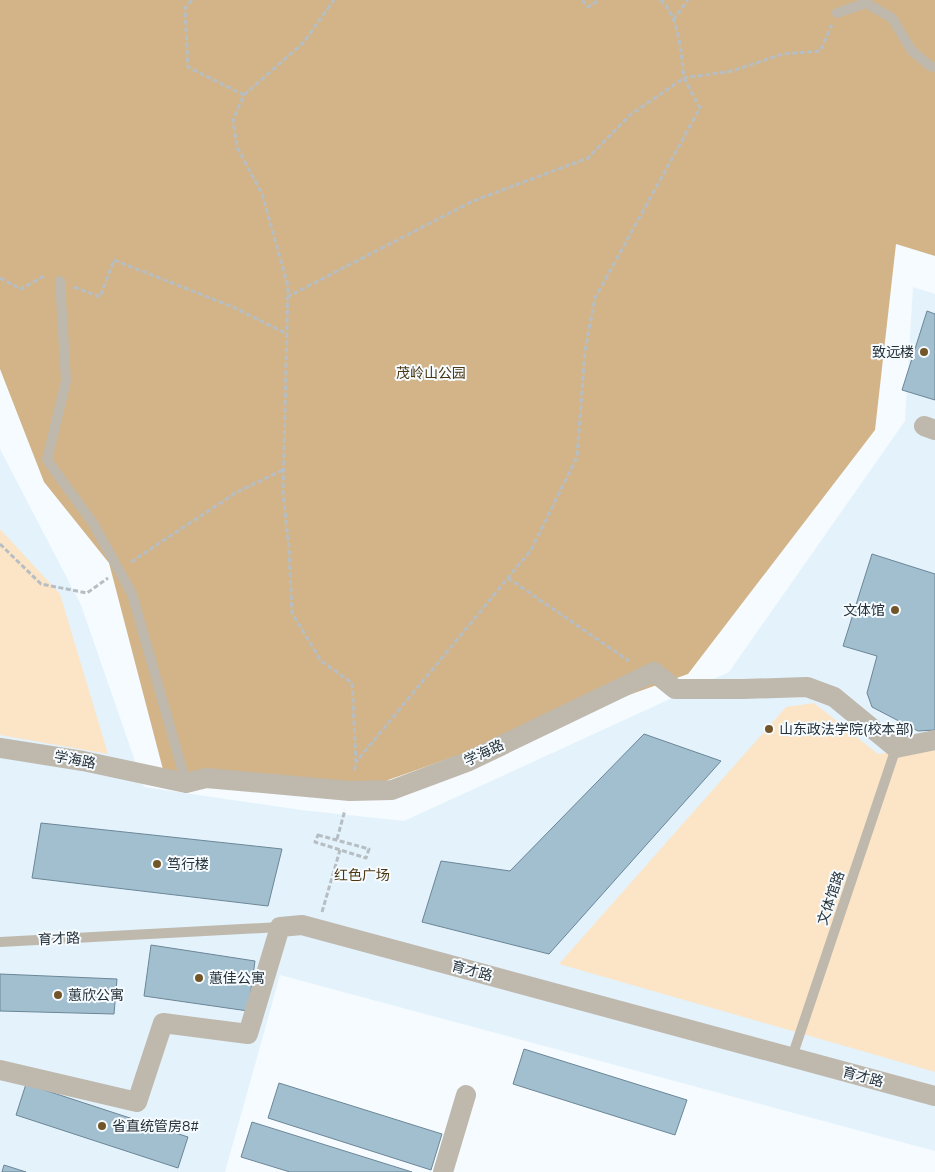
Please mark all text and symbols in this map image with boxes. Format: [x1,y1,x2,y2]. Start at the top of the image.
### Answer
place label: 致远楼 [872,343,914,362]
marker: 致远楼 [918,346,930,358]
park label: 茂岭山公园 [396,364,466,383]
place label: 文体馆 [843,601,885,620]
marker: 文体馆 [889,604,901,616]
place label: 山东政法学院(校本部) [779,720,914,739]
marker: 山东政法学院(校本部) [763,723,775,735]
street label: 学海路 [461,736,507,770]
street label: 学海路 [53,747,97,773]
place label: 笃行楼 [167,855,209,874]
marker: 笃行楼 [151,858,163,870]
park label: 红色广场 [334,866,390,885]
street label: 文体馆路 [813,868,849,928]
street label: 育才路 [38,928,80,950]
street label: 育才路 [449,956,495,986]
place label: 蕙佳公寓 [209,969,265,988]
marker: 蕙佳公寓 [193,972,205,984]
place label: 蕙欣公寓 [68,986,124,1005]
marker: 蕙欣公寓 [52,989,64,1001]
street label: 育才路 [840,1062,886,1092]
place label: 省直统管房8# [112,1117,199,1136]
marker: 省直统管房8# [96,1120,108,1132]

